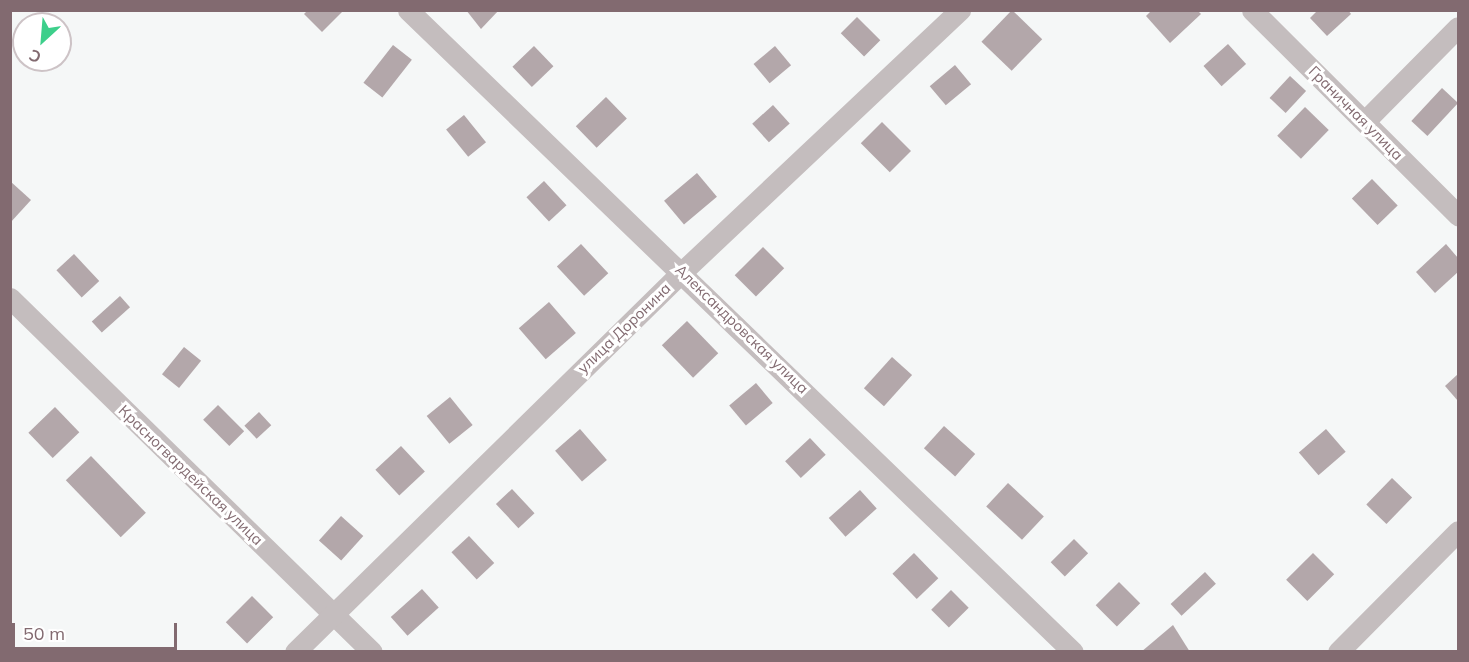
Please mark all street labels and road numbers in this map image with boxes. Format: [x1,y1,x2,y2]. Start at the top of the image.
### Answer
street label: Граничная улица [1305,62,1407,164]
street label: Александровская улица [672,261,812,397]
street label: улица Доронина [574,279,674,377]
street label: Красногвардейская улица [115,401,267,549]

